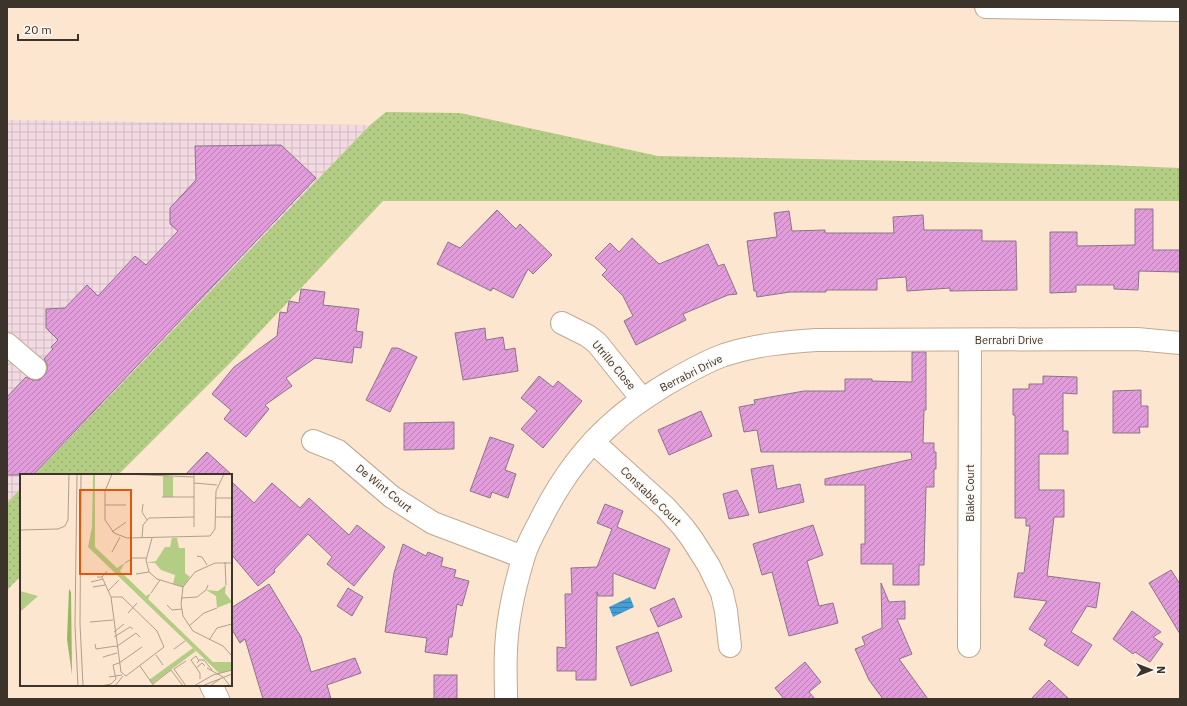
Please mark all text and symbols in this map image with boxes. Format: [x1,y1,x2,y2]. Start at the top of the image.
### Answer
scale bar [18,16,78,42]
text: 20 m [24,22,52,37]
street label: Berrabri Drive [975,333,1043,347]
street label: Utrillo Close [589,337,639,393]
street label: Berrabri Drive [657,351,725,395]
street label: De Wint Court [353,461,415,515]
street label: Constable Court [618,463,685,529]
street label: Blake Court [963,464,977,522]
inset map [20,474,232,686]
north arrow [1131,650,1171,690]
text: N [1154,666,1168,674]

